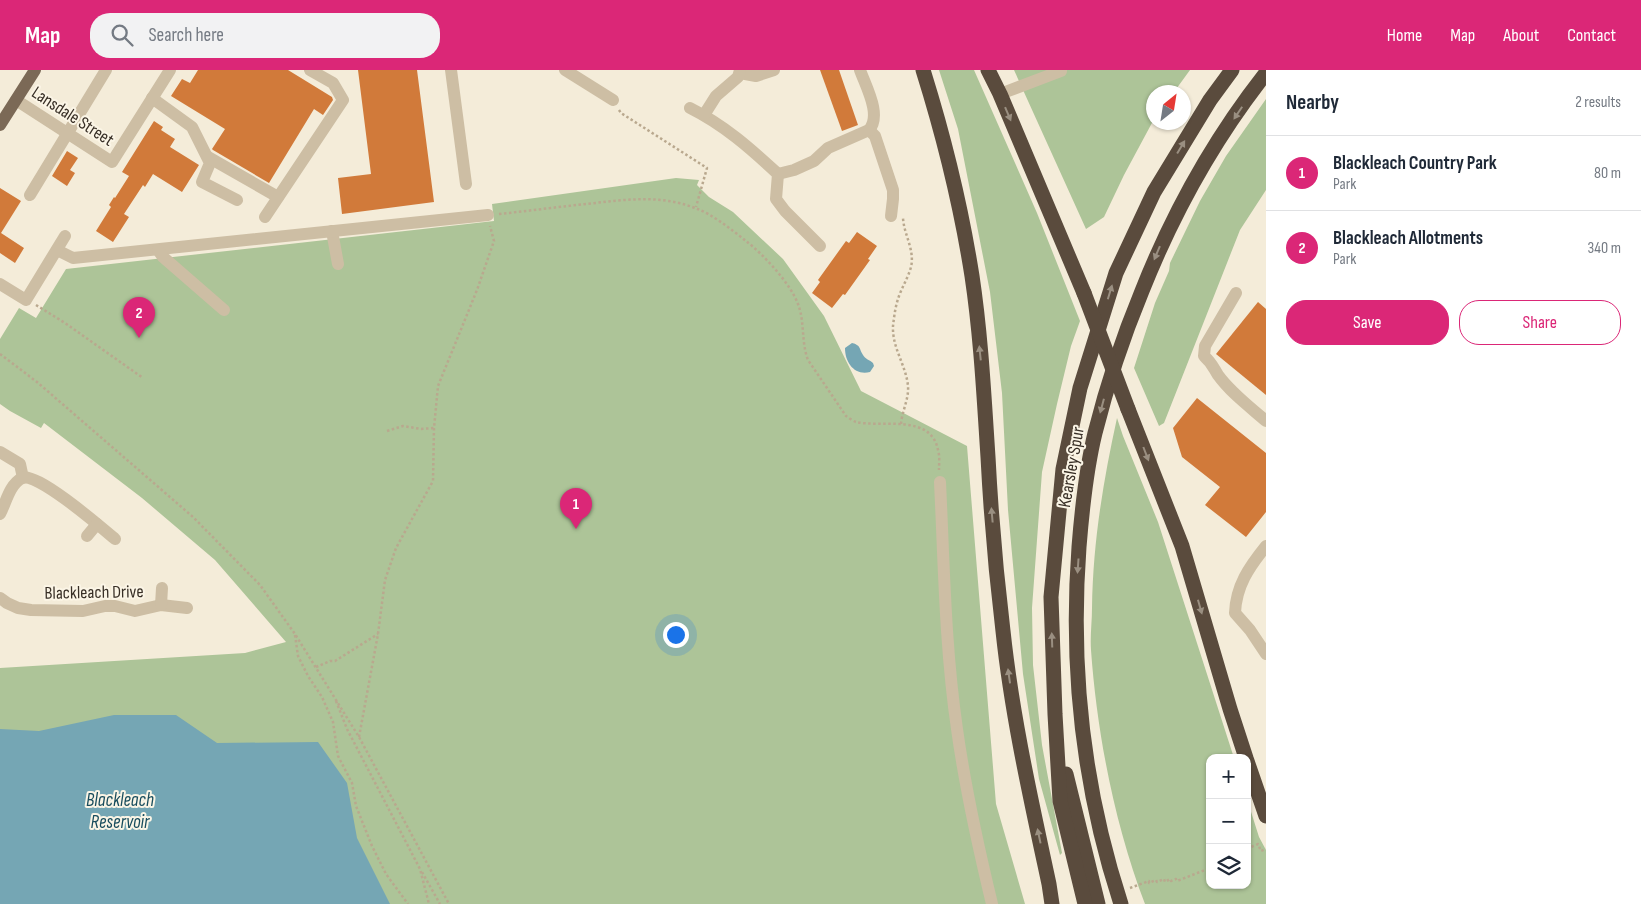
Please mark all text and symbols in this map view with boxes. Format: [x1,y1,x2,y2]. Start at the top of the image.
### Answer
search box [90,13,440,58]
text: Map [25,21,60,50]
icon: search [108,21,136,49]
text: Search here [148,24,224,47]
text: Home [1387,25,1422,46]
text: Map [1450,25,1475,46]
text: About [1503,25,1539,46]
text: Contact [1567,25,1616,46]
street label: Lansdale Street [28,82,118,151]
north arrow [1146,85,1191,130]
text: Nearby [1286,90,1339,115]
text: 2 results [1575,93,1621,112]
one-way arrow [1233,106,1243,119]
one-way arrow [1005,107,1013,121]
one-way arrow [1177,140,1186,153]
text: Blackleach Country Park [1333,152,1497,175]
text: 1 [1299,164,1305,183]
text: 80 m [1594,164,1621,183]
text: Park [1333,175,1356,194]
text: Blackleach Allotments [1333,227,1483,250]
text: 2 [1298,239,1306,258]
text: 340 m [1588,239,1621,258]
one-way arrow [1152,246,1160,260]
text: Park [1333,250,1356,269]
one-way arrow [1106,284,1114,299]
pin: 2 [123,297,155,338]
button: Save [1286,300,1449,345]
button: Share [1459,300,1621,345]
one-way arrow [976,344,984,360]
one-way arrow [1098,399,1106,414]
street label: Kearsley Spur [1054,425,1089,509]
one-way arrow [1142,447,1150,462]
pin: 1 [560,488,592,529]
one-way arrow [988,506,996,522]
one-way arrow [1073,559,1081,575]
street label: Blackleach Drive [44,581,144,604]
one-way arrow [1196,600,1204,615]
your location [663,622,689,648]
one-way arrow [1048,632,1056,648]
one-way arrow [1005,668,1013,684]
map controls [1206,754,1251,889]
button: + [1206,754,1251,799]
water label: Blackleach Reservoir [86,789,154,834]
button: − [1206,799,1251,844]
one-way arrow [1035,828,1043,843]
button: layers [1206,844,1251,889]

